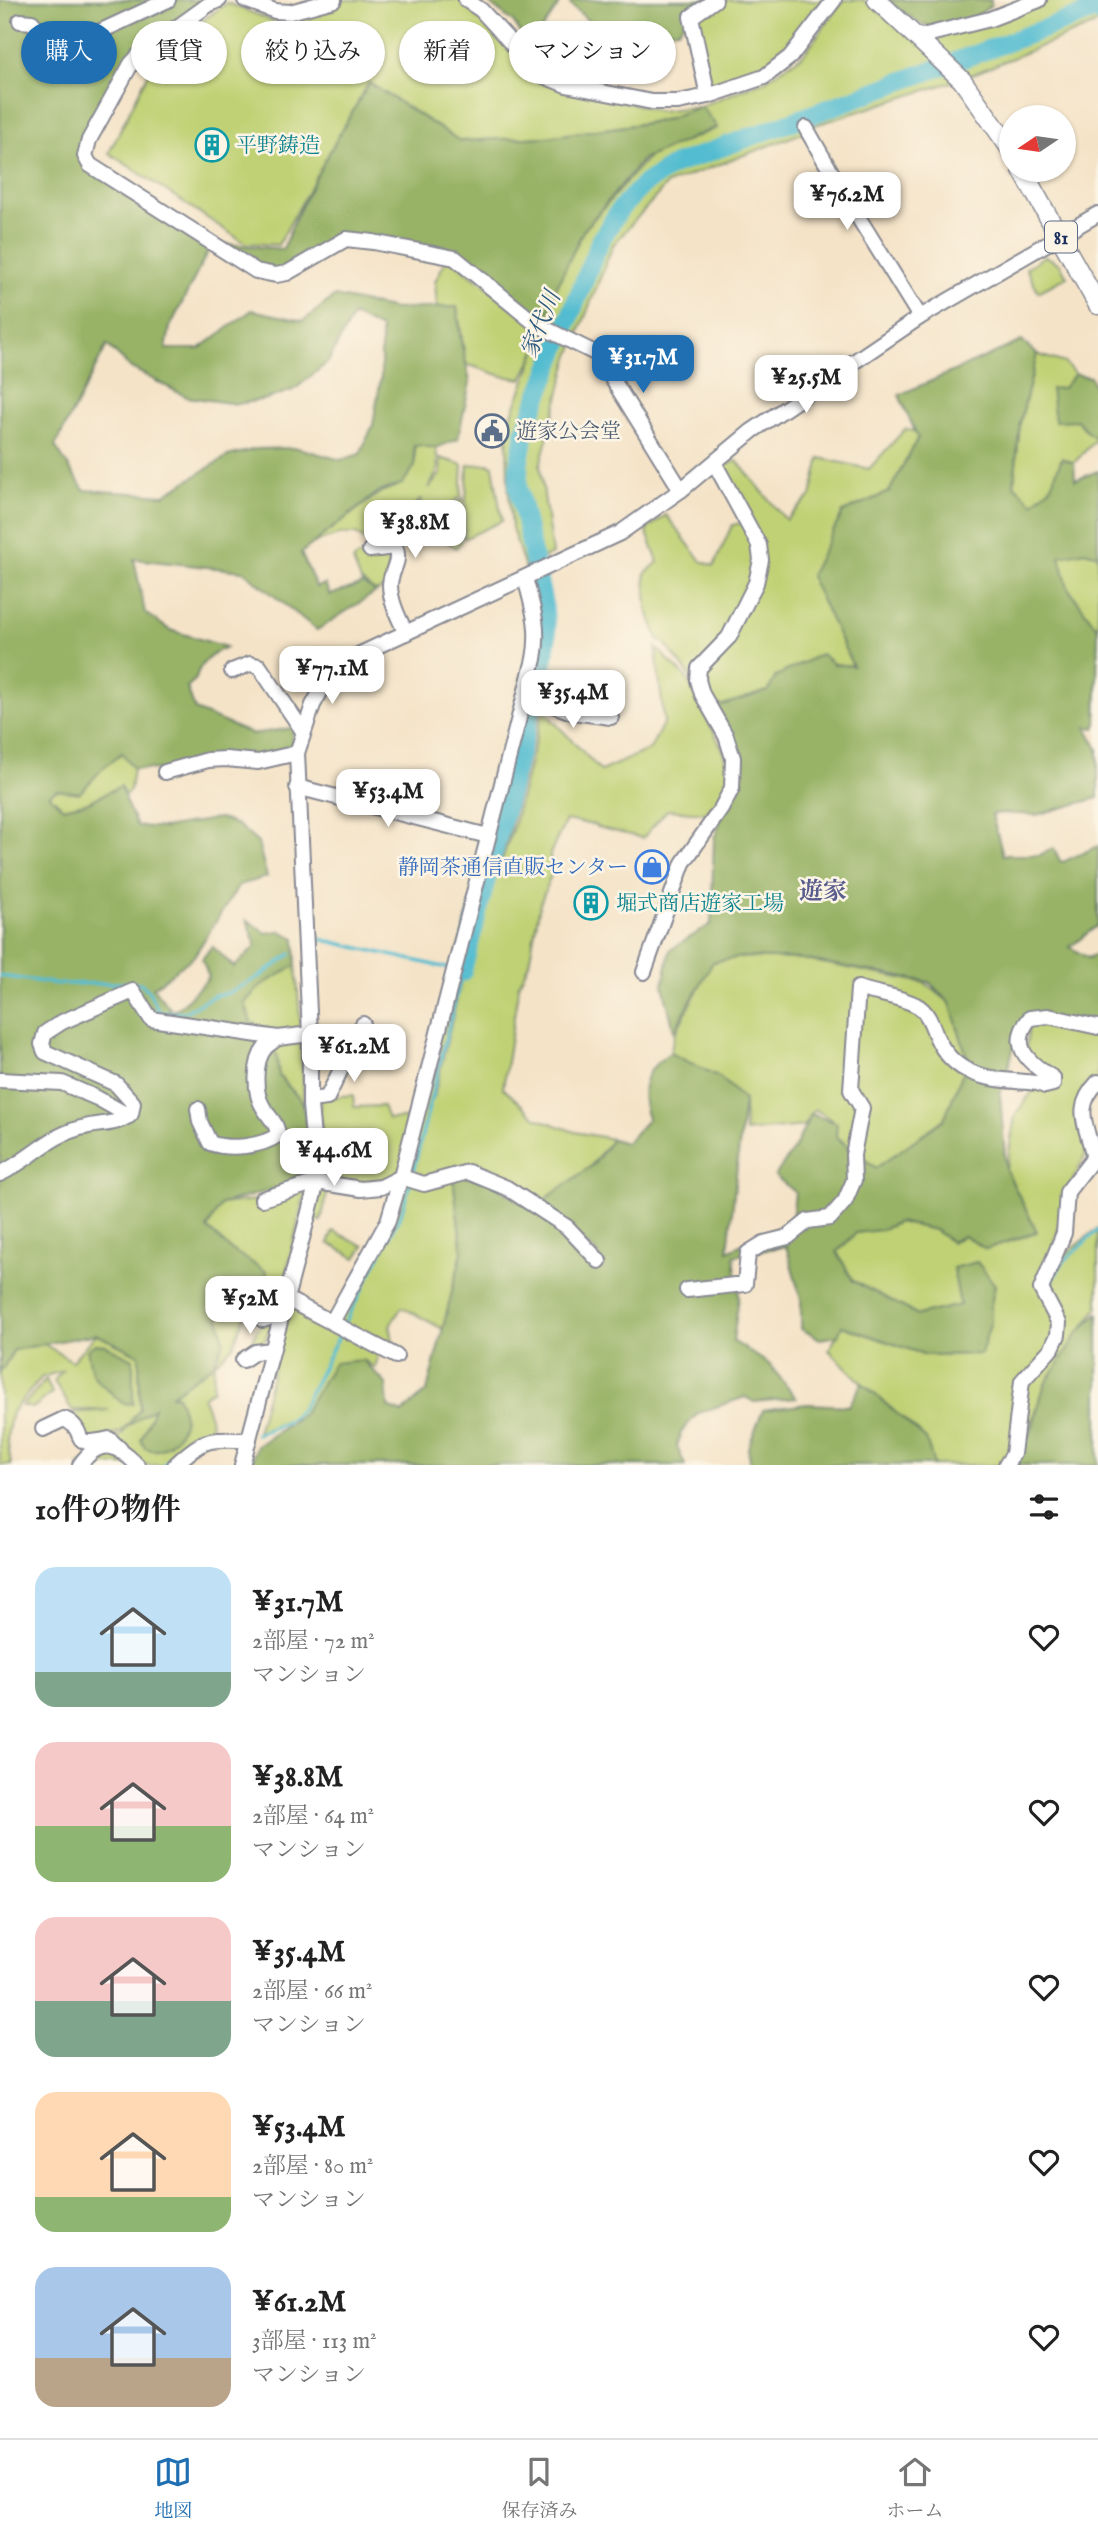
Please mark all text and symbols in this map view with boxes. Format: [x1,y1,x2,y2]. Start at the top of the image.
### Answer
chip: 購入 [21,21,117,84]
chip: 賃貸 [131,21,227,84]
chip: 絞り込み [241,21,385,84]
chip: 新着 [399,21,495,84]
chip: マンション [509,21,676,84]
north arrow [999,105,1076,182]
map controls [999,105,1076,182]
building icon: 平野鋳造 [193,126,231,164]
place label: 平野鋳造 [236,133,320,160]
pin: ¥76.2M [790,173,904,232]
text: ¥76.2M [810,180,884,209]
road number: 81 [1045,221,1077,252]
water label: 家代川 [515,284,569,362]
pin: ¥31.7M [586,336,700,395]
text: ¥31.7M [608,343,678,372]
pin: ¥25.5M [749,356,863,415]
text: ¥25.5M [771,363,841,392]
public building icon: 遊家公会堂 [473,412,511,450]
place label: 遊家公会堂 [516,419,621,446]
pin: ¥38.8M [358,500,472,560]
text: ¥38.8M [380,508,450,537]
pin: ¥77.1M [275,646,389,706]
text: ¥77.1M [295,654,369,683]
pin: ¥35.4M [516,670,630,730]
text: ¥35.4M [537,678,609,707]
pin: ¥53.4M [331,770,445,829]
text: ¥53.4M [352,777,424,806]
shop icon: 静岡茶通信直販センター [633,848,671,886]
place label: 静岡茶通信直販センター [398,855,628,882]
district label: 遊家 [799,877,847,908]
building icon: 堀式商店遊家工場 [572,884,610,922]
place label: 堀式商店遊家工場 [616,891,784,918]
pin: ¥61.2M [297,1024,411,1084]
text: ¥61.2M [318,1032,390,1061]
pin: ¥44.6M [277,1128,391,1188]
text: ¥44.6M [296,1136,372,1165]
pin: ¥52M [209,1276,291,1336]
text: ¥52M [221,1284,279,1313]
icon: filters [1025,1488,1063,1526]
text: 10件の物件 [35,1492,181,1530]
text: ¥31.7M [252,1584,343,1622]
icon: home [91,1595,175,1679]
icon: heart [1025,1618,1063,1656]
text: 2部屋 · 72 m² [252,1627,375,1656]
text: マンション [252,1661,366,1690]
text: ¥38.8M [252,1759,343,1797]
icon: home [91,1770,175,1854]
icon: heart [1025,1793,1063,1831]
text: 2部屋 · 64 m² [252,1802,374,1831]
text: マンション [252,1836,366,1865]
text: ¥35.4M [252,1934,346,1972]
icon: home [91,1945,175,2029]
icon: heart [1025,1968,1063,2006]
text: 2部屋 · 66 m² [252,1977,373,2006]
text: マンション [252,2011,366,2040]
text: ¥53.4M [252,2109,346,2147]
icon: home [91,2120,175,2204]
icon: heart [1025,2143,1063,2181]
text: 2部屋 · 80 m² [252,2152,373,2181]
text: マンション [252,2186,366,2215]
text: ¥61.2M [252,2284,346,2322]
icon: home [91,2295,175,2379]
icon: heart [1025,2318,1063,2356]
text: 3部屋 · 113 m² [252,2327,377,2356]
text: マンション [252,2361,366,2390]
tab: 地図 [154,2453,193,2524]
tab: 保存済み [501,2453,578,2524]
tab: ホーム [886,2453,944,2524]

